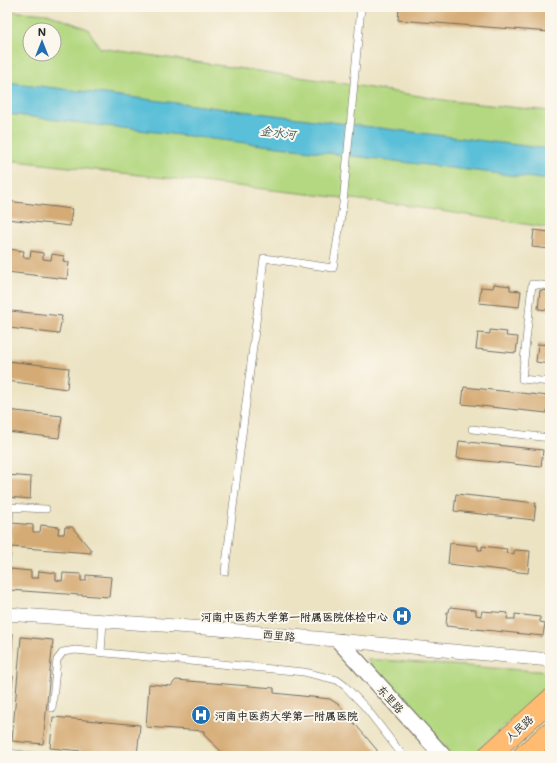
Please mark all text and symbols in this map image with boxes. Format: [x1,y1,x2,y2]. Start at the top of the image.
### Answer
north arrow [22,22,62,62]
text: N [38,24,46,39]
water label: 金水河 [259,122,299,142]
hospital icon: 河南中医药大学第一附属医院体检中心 [391,605,413,627]
place label: 河南中医药大学第一附属医院体检中心 [201,609,388,624]
street label: 西里路 [262,626,296,644]
street label: 东里路 [374,682,408,716]
hospital icon: 河南中医药大学第一附属医院 [190,704,212,726]
place label: 河南中医药大学第一附属医院 [215,708,358,723]
street label: 人民路 [502,711,536,745]

